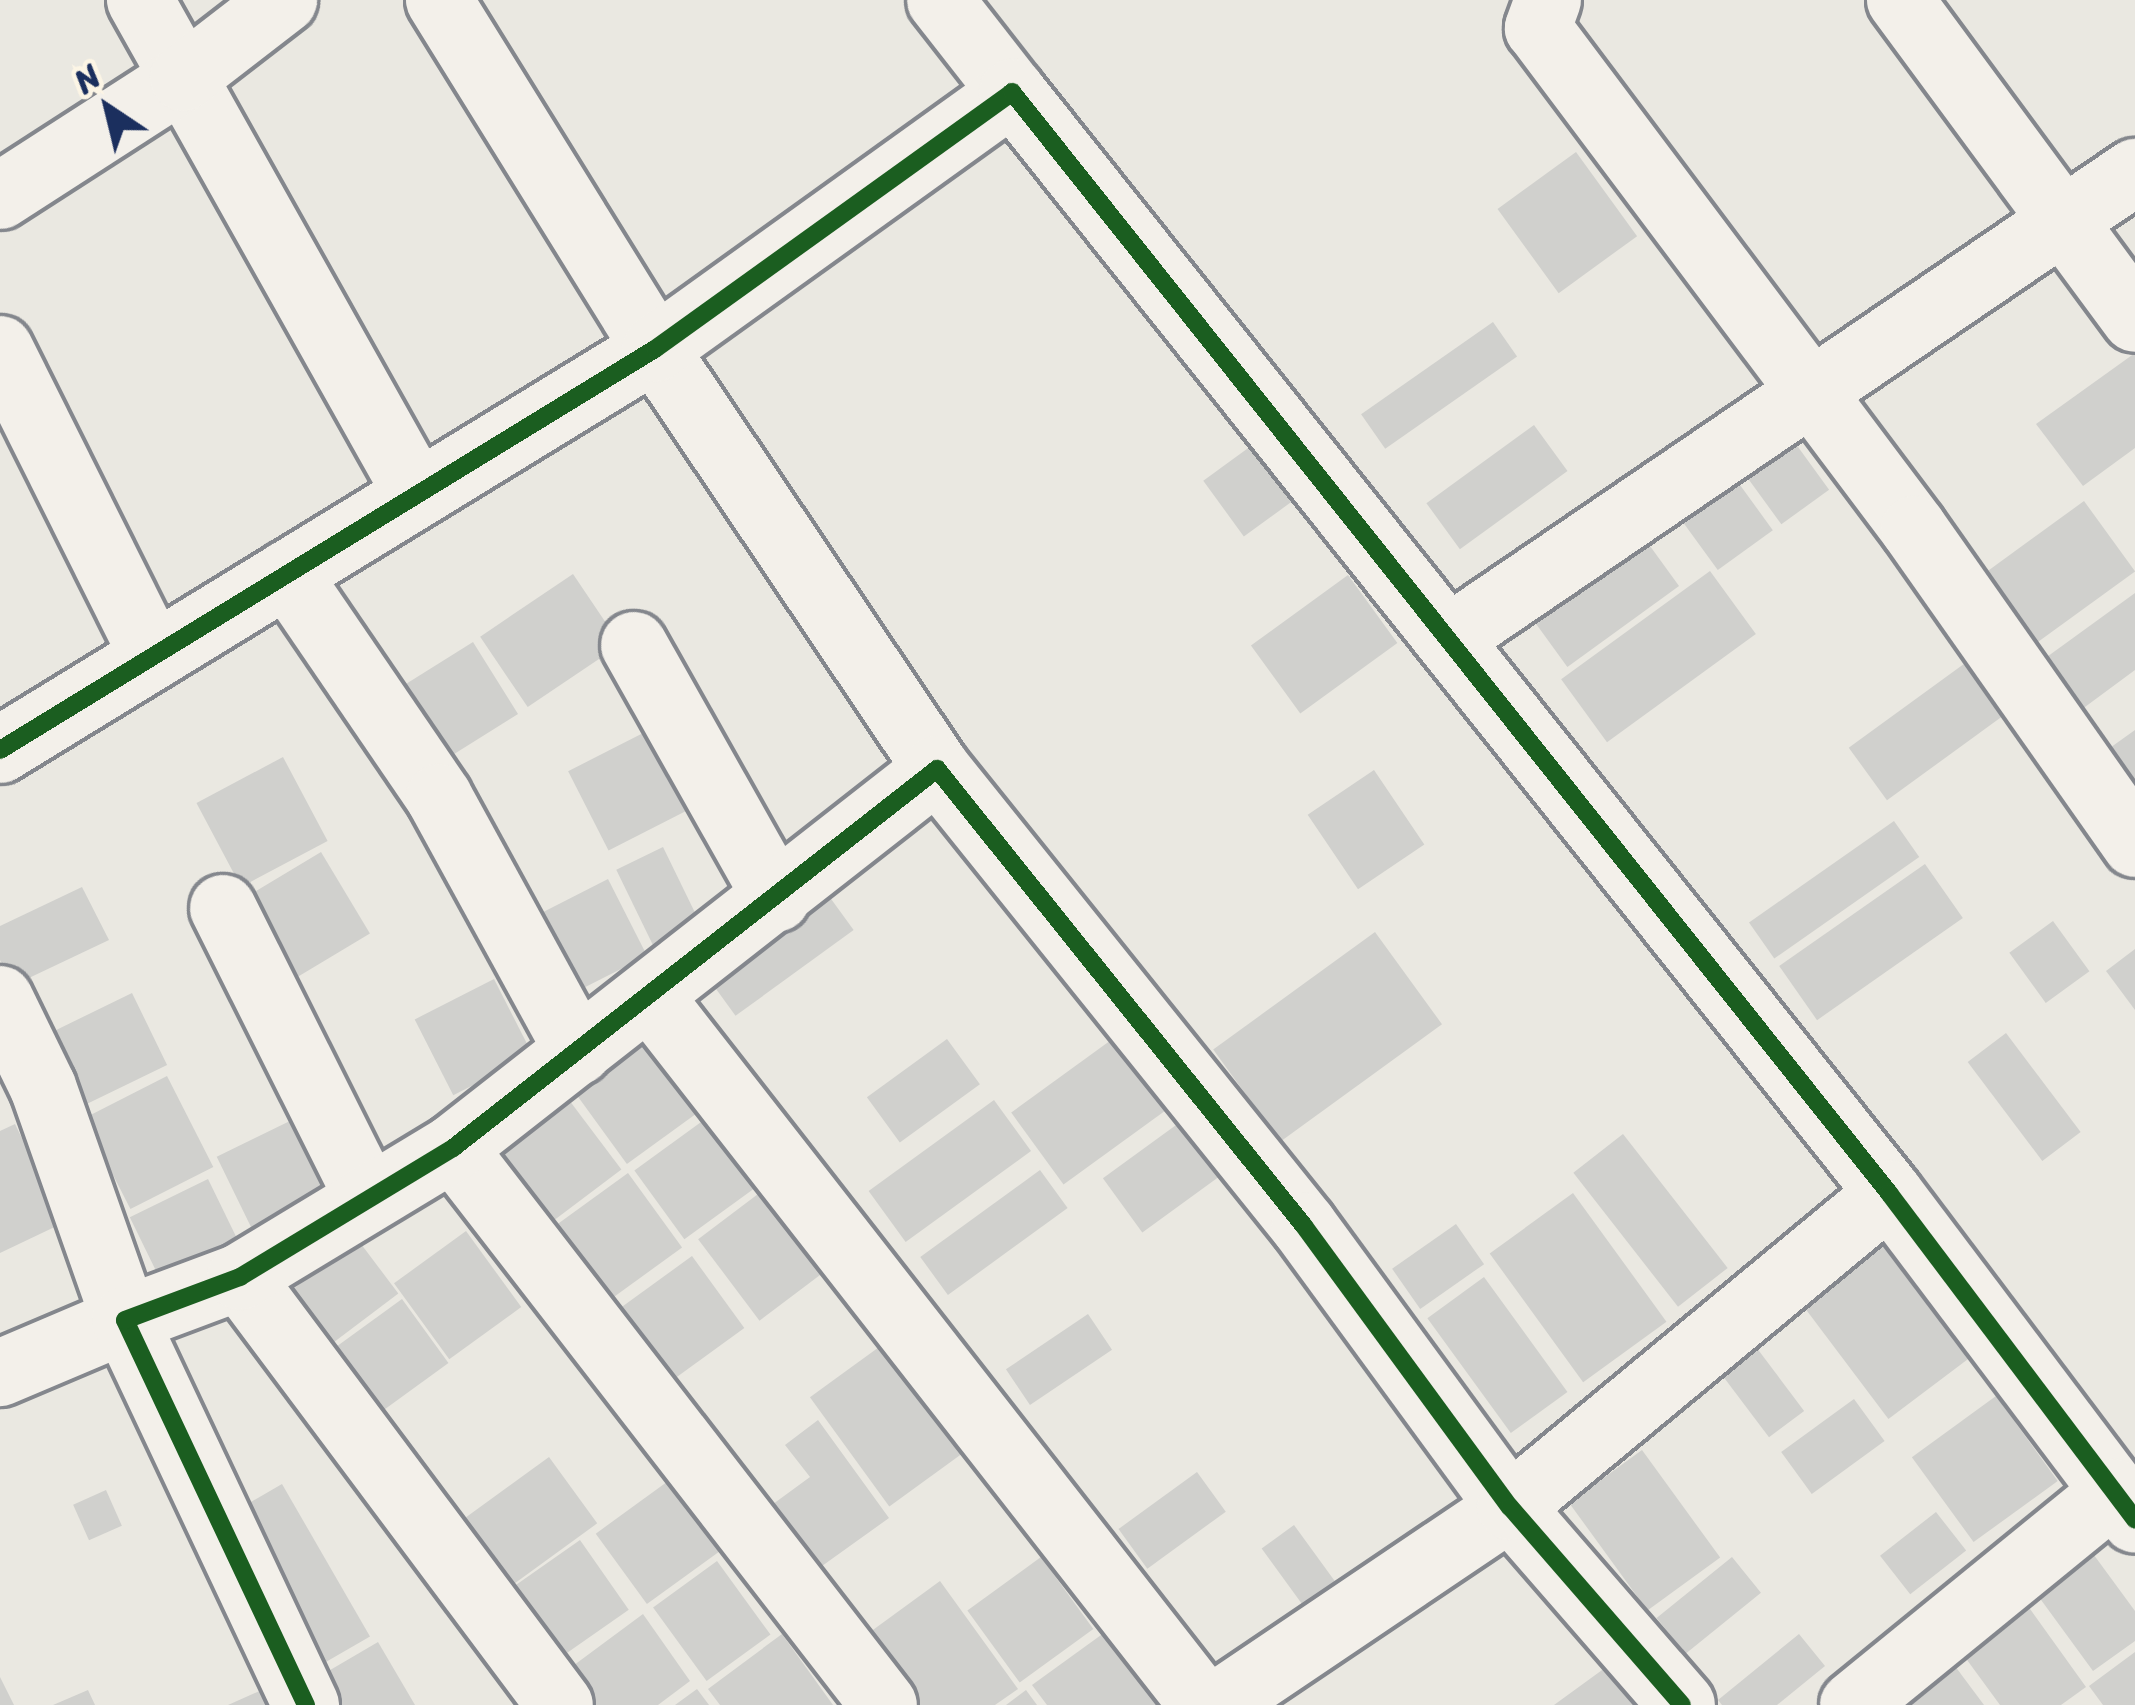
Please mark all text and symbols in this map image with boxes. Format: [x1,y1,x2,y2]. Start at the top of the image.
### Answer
north arrow [48,48,168,168]
text: N [61,48,113,109]

